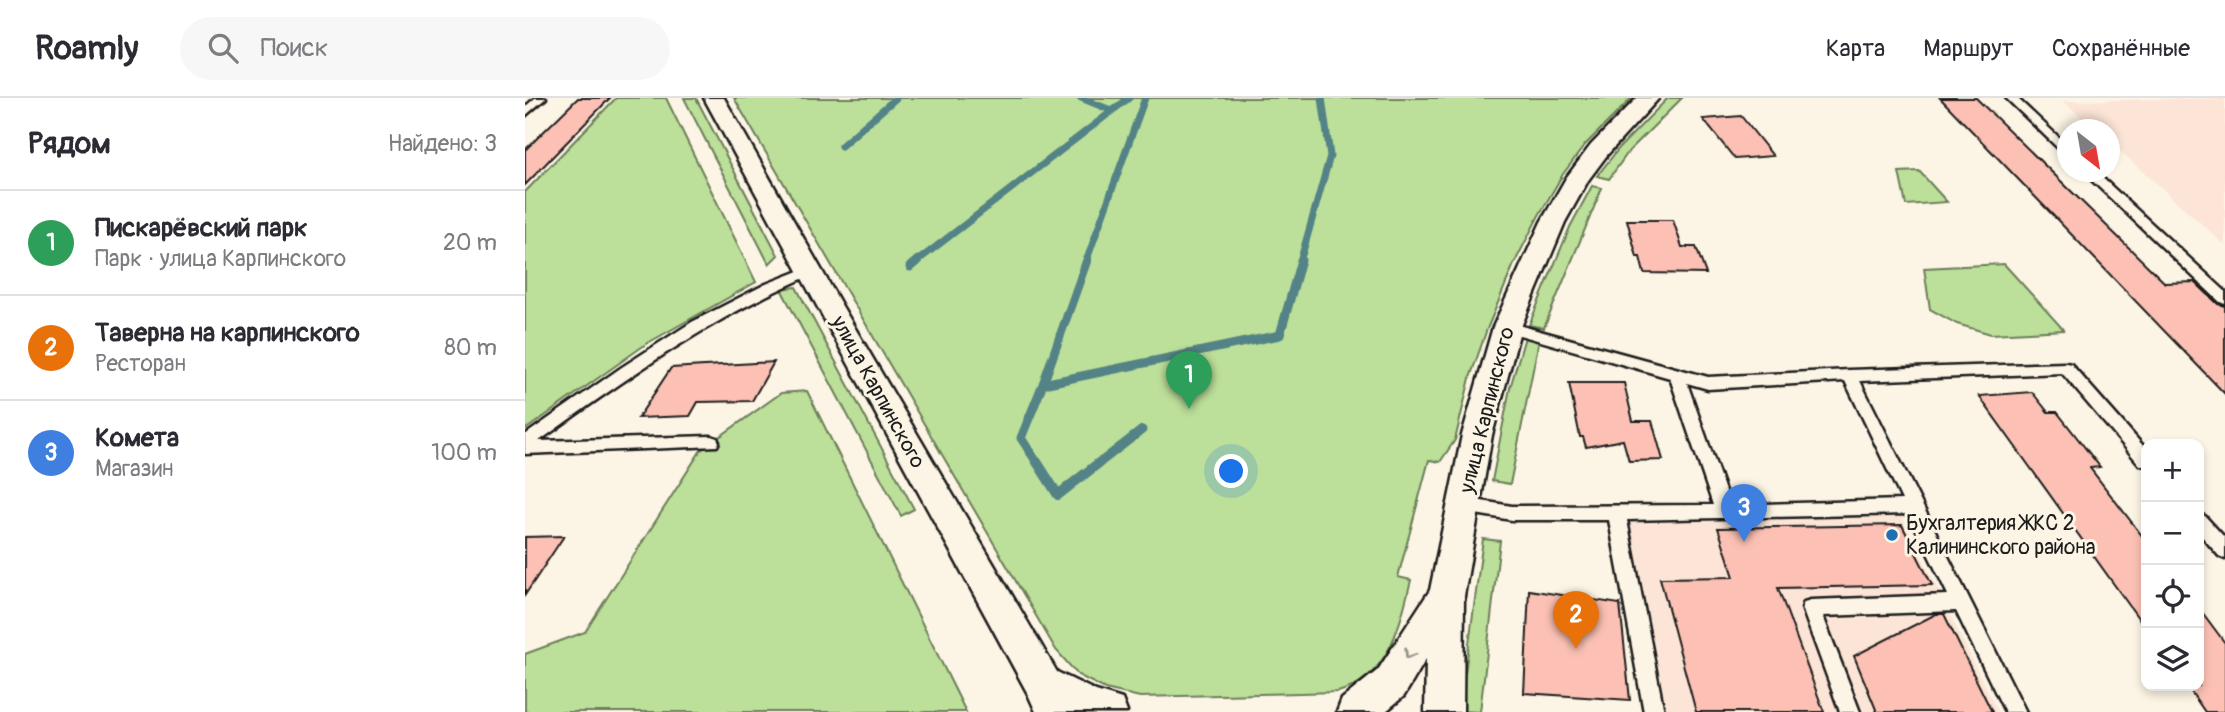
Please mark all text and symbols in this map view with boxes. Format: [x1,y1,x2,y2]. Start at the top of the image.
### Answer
search box [180,17,670,80]
text: Roamly [35,28,138,69]
icon: search [204,29,242,67]
text: Поиск [260,32,328,64]
text: Карта [1826,34,1885,63]
text: Маршрут [1923,34,2014,63]
text: Сохранённые [2052,34,2190,63]
north arrow [2057,119,2120,182]
text: Рядом [28,125,111,162]
text: Найдено: 3 [388,129,497,158]
text: Пискарёвский парк [95,212,307,244]
text: 1 [47,228,56,257]
text: 20 m [443,228,497,257]
text: Парк · улица Карпинского [95,244,346,273]
street label: улица Карпинского [824,310,931,473]
text: Таверна на карпинского [95,317,360,349]
street label: улица Карпинского [1453,324,1521,497]
text: 2 [45,333,57,362]
text: 80 m [444,333,497,362]
text: Ресторан [95,349,186,378]
pin: 1 [1166,351,1212,409]
text: Комета [95,422,179,454]
text: 3 [45,438,57,467]
text: 100 m [431,438,497,467]
map controls [2141,439,2204,691]
button: + [2141,439,2204,502]
text: Магазин [95,454,174,483]
your location [1214,454,1248,488]
pin: 3 [1721,484,1767,542]
button: − [2141,502,2204,565]
place label: Бухгалтерия ЖКС 2 Калининского района [1906,510,2096,561]
marker: Бухгалтерия ЖКС 2 Калининского района [1884,527,1900,543]
button: locate [2141,565,2204,628]
pin: 2 [1553,591,1599,649]
button: layers [2141,628,2204,691]
one-way arrow [1405,646,1418,659]

